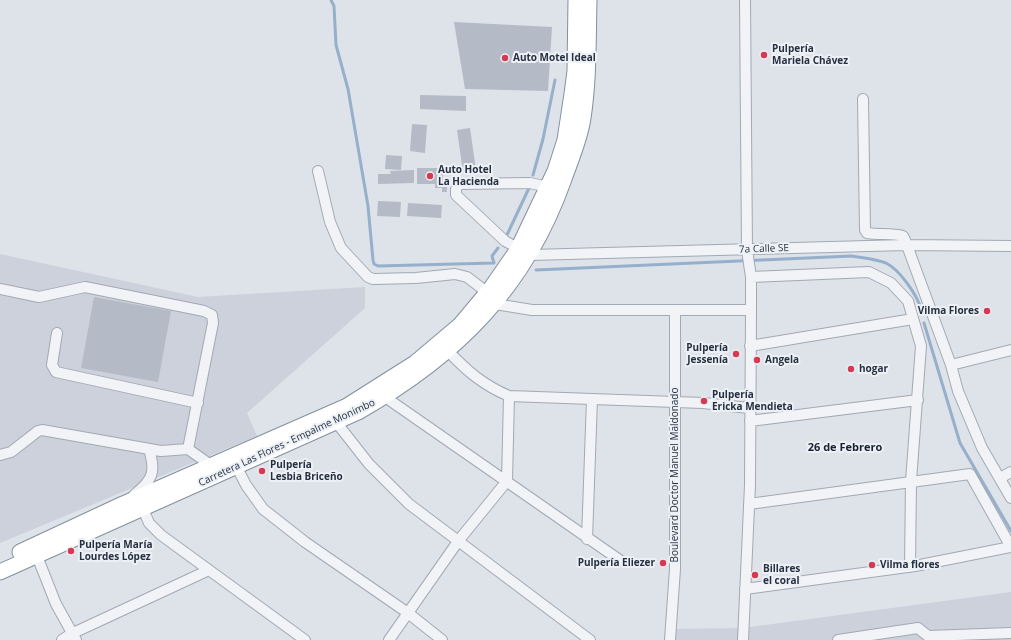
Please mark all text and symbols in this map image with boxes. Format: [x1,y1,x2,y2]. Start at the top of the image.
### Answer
place label: Pulpería Mariela Chávez [772,43,848,66]
marker: Pulpería Mariela Chávez [759,50,769,60]
place label: Auto Motel Ideal [513,52,596,64]
marker: Auto Motel Ideal [500,53,510,63]
place label: Auto Hotel La Hacienda [438,164,499,188]
marker: Auto Hotel La Hacienda [425,171,435,181]
street label: 7a Calle SE [739,242,789,256]
place label: Vilma Flores [918,305,979,317]
marker: Vilma Flores [982,306,992,316]
place label: Pulpería Jessenía [686,342,728,366]
marker: Pulpería Jessenía [731,349,741,359]
place label: Angela [765,354,799,366]
marker: Angela [752,355,762,365]
place label: hogar [859,363,888,375]
marker: hogar [846,364,856,374]
street label: Boulevard Doctor Manuel Maldonado [669,387,681,563]
place label: Pulpería Ericka Mendieta [712,389,793,412]
marker: Pulpería Ericka Mendieta [699,396,709,406]
street label: Carretera Las Flores - Empalme Monimbo [197,397,377,489]
district label: 26 de Febrero [808,441,882,455]
place label: Pulpería Lesbia Briceño [270,459,343,482]
marker: Pulpería Lesbia Briceño [257,466,267,476]
place label: Pulpería María Lourdes López [79,539,152,562]
marker: Pulpería María Lourdes López [66,546,76,556]
place label: Pulpería Eliezer [578,557,655,569]
marker: Pulpería Eliezer [658,558,668,568]
place label: Vilma flores [880,559,940,571]
marker: Vilma flores [867,560,877,570]
place label: Billares el coral [763,563,800,586]
marker: Billares el coral [750,570,760,580]

